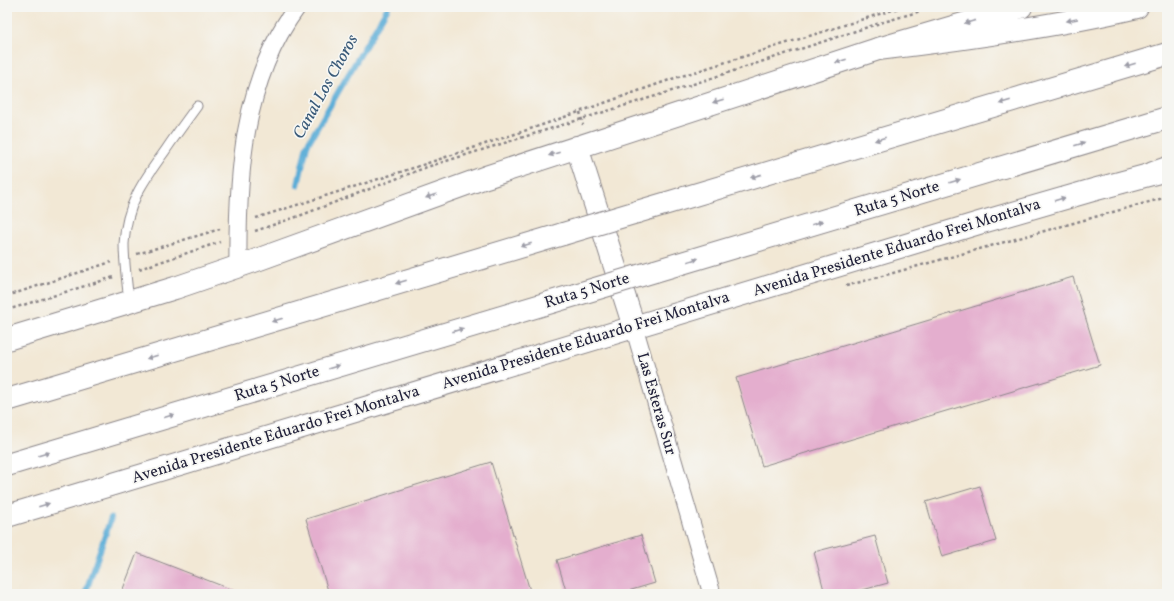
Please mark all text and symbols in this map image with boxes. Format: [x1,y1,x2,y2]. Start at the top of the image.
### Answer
one-way arrow [1066,18,1078,24]
one-way arrow [964,19,976,25]
water label: Canal Los Choros [288,31,364,143]
one-way arrow [835,58,847,64]
one-way arrow [1123,62,1135,68]
one-way arrow [711,98,723,104]
one-way arrow [999,99,1011,105]
one-way arrow [874,136,886,142]
one-way arrow [1074,141,1086,147]
one-way arrow [548,152,560,158]
one-way arrow [750,173,762,179]
street label: Ruta 5 Norte [852,176,942,222]
one-way arrow [949,178,961,184]
one-way arrow [424,193,436,199]
street label: Avenida Presidente Eduardo Frei Montalva [750,194,1044,302]
one-way arrow [1054,196,1066,202]
one-way arrow [811,220,823,226]
one-way arrow [519,242,531,248]
one-way arrow [687,257,699,263]
street label: Ruta 5 Norte [542,268,632,314]
one-way arrow [395,279,407,285]
street label: Avenida Presidente Eduardo Frei Montalva [439,287,733,395]
one-way arrow [270,317,282,323]
one-way arrow [453,327,465,333]
street label: Las Esteras Sur [631,350,681,458]
one-way arrow [146,354,158,360]
street label: Ruta 5 Norte [232,361,322,407]
one-way arrow [328,364,340,370]
street label: Avenida Presidente Eduardo Frei Montalva [129,381,423,489]
one-way arrow [163,413,175,419]
one-way arrow [39,451,51,457]
one-way arrow [39,501,51,507]

